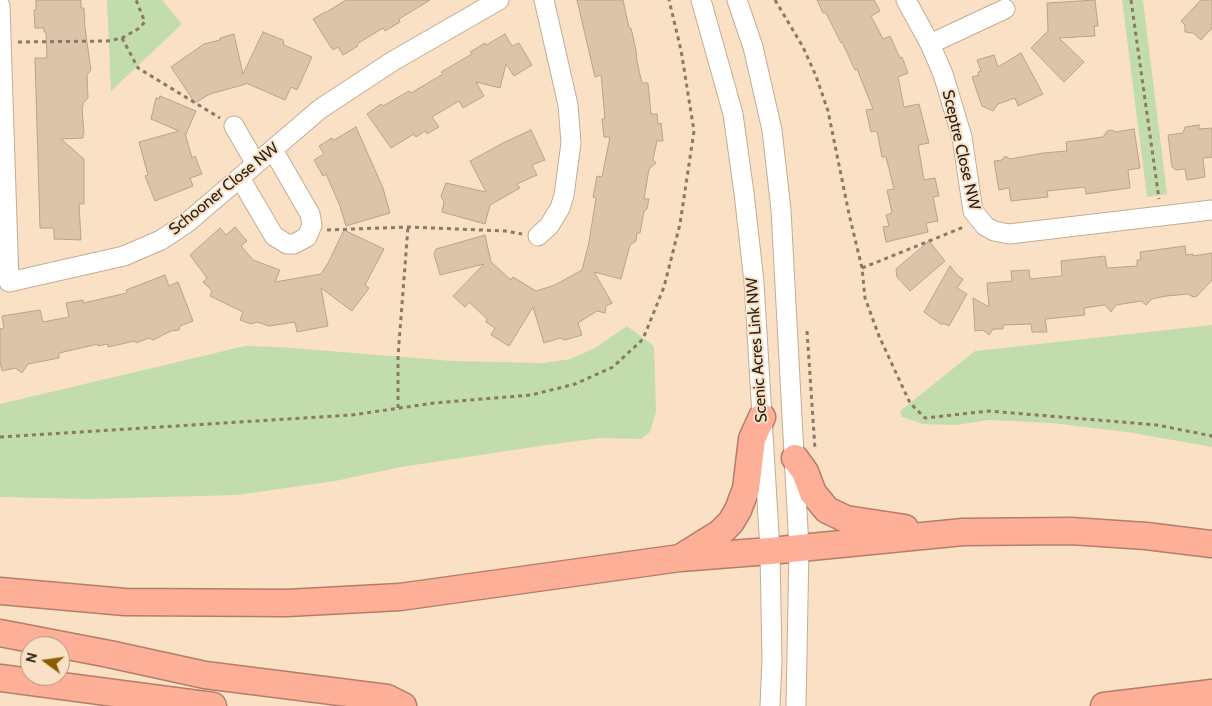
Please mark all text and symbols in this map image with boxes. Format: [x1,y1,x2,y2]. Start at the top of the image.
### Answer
street label: Sceptre Close NW [938,88,984,212]
street label: Schooner Close NW [165,139,283,239]
street label: Scenic Acres Link NW [742,277,772,423]
north arrow [20,636,70,686]
text: N [21,651,41,665]

